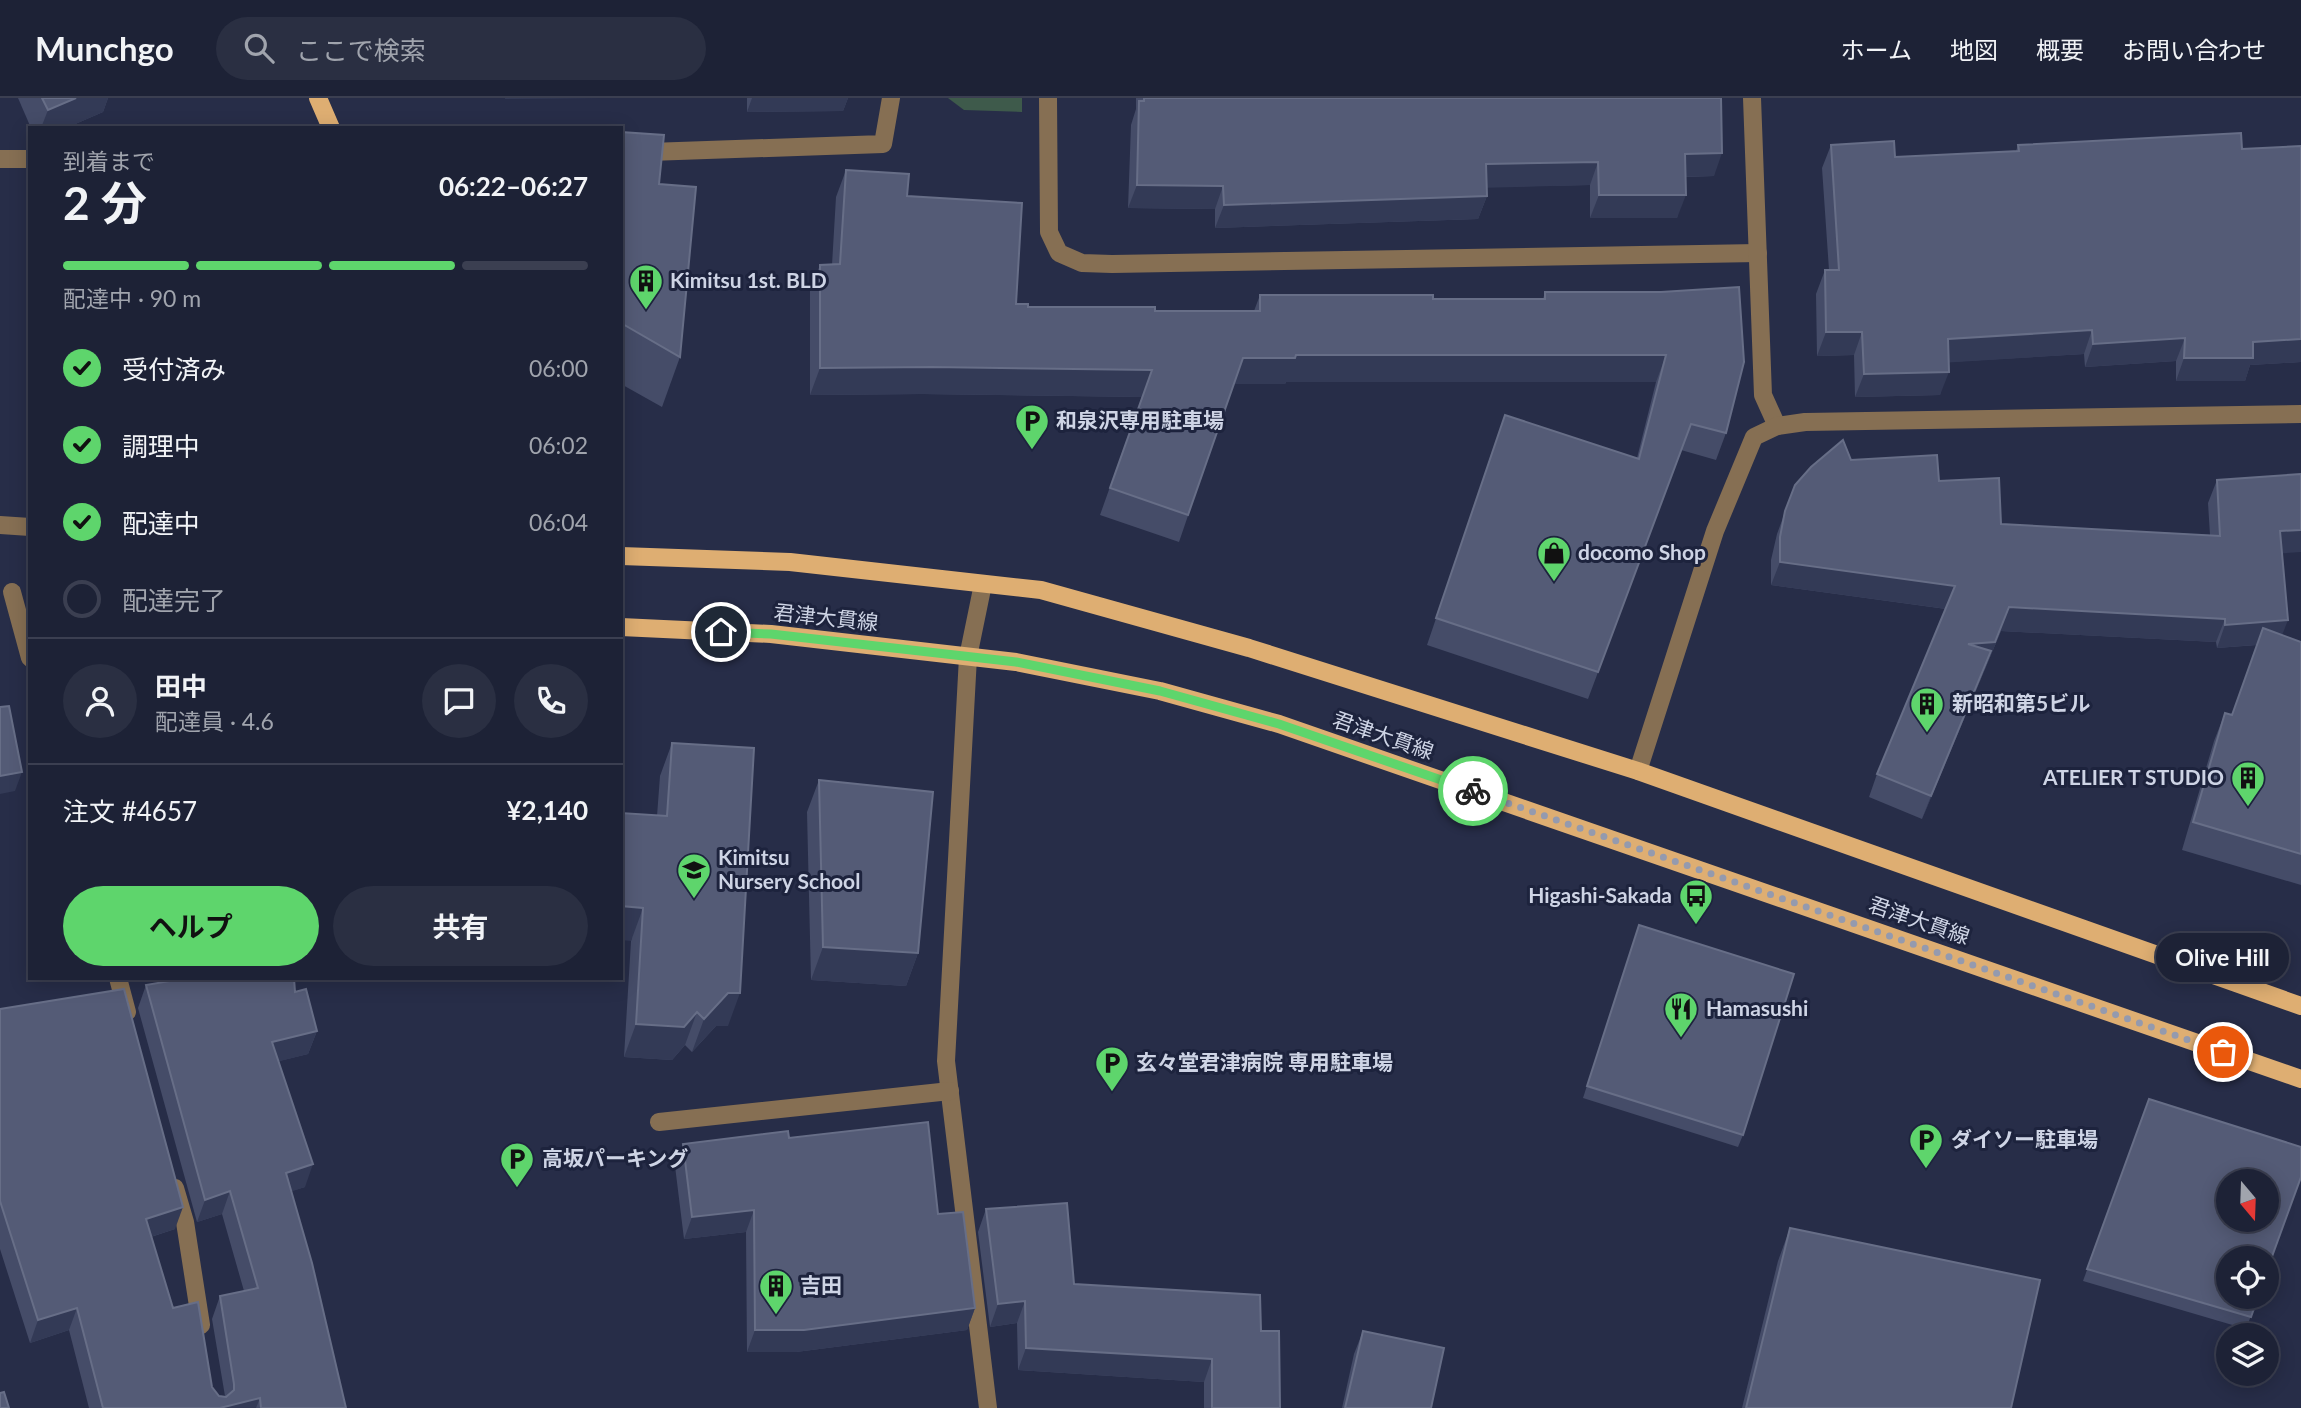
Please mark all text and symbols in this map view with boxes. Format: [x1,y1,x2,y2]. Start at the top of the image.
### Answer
search box [216,17,706,80]
text: Munchgo [35,28,174,68]
icon: search [240,29,278,67]
text: ここで検索 [296,34,426,66]
text: ホーム [1841,35,1912,64]
text: 地図 [1950,35,1998,64]
text: 概要 [2036,35,2084,64]
text: お問い合わせ [2122,35,2266,64]
text: 到着まで [63,147,155,175]
text: 06:22–06:27 [439,170,588,202]
text: 2 分 [63,175,147,230]
building icon: Kimitsu 1st. BLD [627,262,665,311]
place label: Kimitsu 1st. BLD [670,267,827,292]
text: 配達中 · 90 m [63,284,201,312]
icon: check [63,349,101,387]
text: 受付済み [122,353,226,385]
text: 06:00 [529,354,588,382]
parking icon: 和泉沢専用駐車場 [1013,402,1051,451]
place label: 和泉沢専用駐車場 [1056,407,1224,432]
icon: check [63,426,101,464]
text: 調理中 [122,430,200,462]
text: 06:02 [529,431,588,459]
icon: check [63,503,101,541]
text: 配達中 [122,507,200,539]
text: 06:04 [529,508,588,536]
shop icon: docomo Shop [1535,534,1573,583]
place label: docomo Shop [1578,539,1706,564]
text: 配達完了 [122,584,226,616]
street label: 君津大貫線 [773,599,880,634]
pin [691,602,751,662]
icon: home [702,613,740,651]
button: person [63,664,137,738]
button: chat [422,664,496,738]
button: phone [514,664,588,738]
text: 田中 [155,670,207,702]
building icon: 新昭和第5ビル [1908,685,1946,734]
place label: 新昭和第5ビル [1952,690,2090,715]
street label: 君津大貫線 [1330,706,1437,763]
text: 配達員 · 4.6 [155,707,274,735]
courier [1438,756,1508,826]
building icon: ATELIER T STUDIO [2229,759,2267,808]
place label: ATELIER T STUDIO [2042,764,2224,789]
icon: bike [1454,772,1492,810]
text: ¥2,140 [507,794,588,826]
text: 注文 #4657 [63,795,197,827]
place label: Kimitsu Nursery School [718,844,860,893]
school or university icon: Kimitsu Nursery School [675,851,713,900]
bus stop icon: Higashi-Sakada [1677,877,1715,926]
place label: Higashi-Sakada [1528,882,1672,907]
button: ヘルプ [63,886,319,966]
button: 共有 [333,886,588,966]
street label: 君津大貫線 [1866,891,1973,948]
callout: Olive Hill [2156,933,2290,982]
text: Olive Hill [2175,943,2270,971]
restaurant icon: Hamasushi [1662,990,1700,1039]
place label: Hamasushi [1706,995,1808,1020]
pin [2193,1022,2253,1082]
icon: bag [2204,1033,2242,1071]
parking icon: 玄々堂君津病院 専用駐車場 [1093,1044,1131,1093]
place label: 玄々堂君津病院 専用駐車場 [1136,1049,1393,1074]
parking icon: ダイソー駐車場 [1907,1121,1945,1170]
place label: ダイソー駐車場 [1951,1126,2098,1151]
parking icon: 高坂パーキング [498,1140,536,1189]
place label: 高坂パーキング [542,1145,688,1170]
north arrow [2216,1169,2278,1232]
map controls [2216,1169,2279,1386]
button: locate [2216,1246,2279,1309]
building icon: 吉田 [757,1267,795,1316]
place label: 吉田 [800,1272,842,1297]
button: layers [2216,1323,2279,1386]

